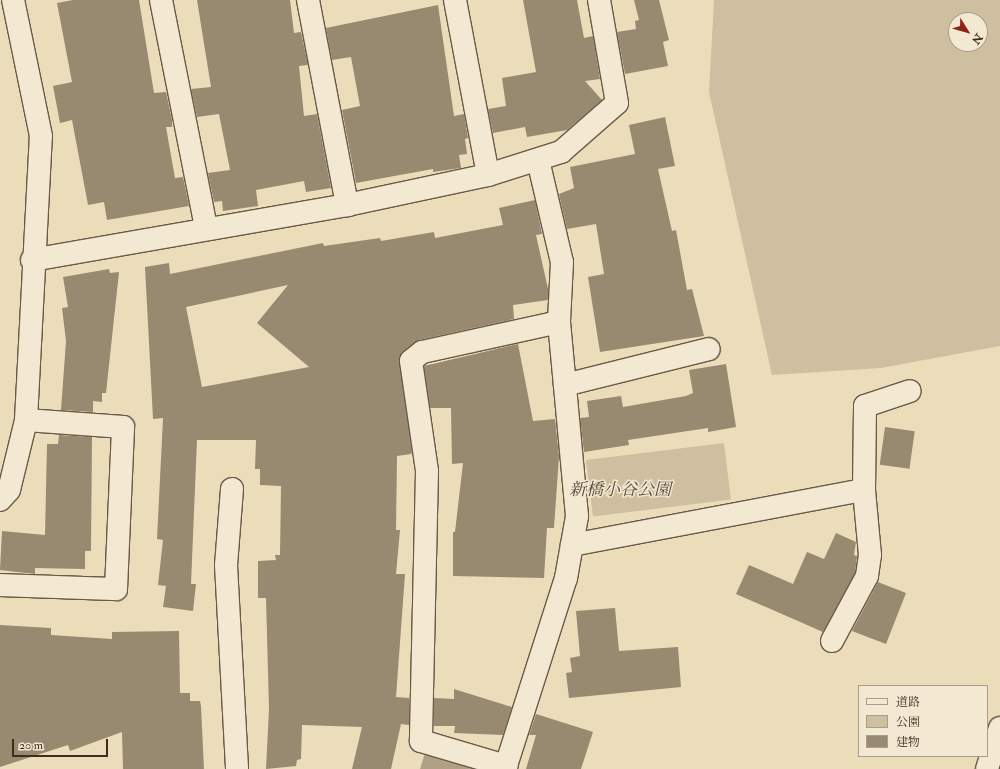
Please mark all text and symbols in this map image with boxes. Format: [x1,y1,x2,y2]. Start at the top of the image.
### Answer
north arrow [948,12,988,52]
text: N [969,31,985,47]
park label: 新橋小谷公園 [569,480,671,500]
legend [858,685,988,757]
text: 道路 [896,695,920,710]
text: 公園 [896,715,920,730]
scale bar [14,731,110,757]
text: 建物 [896,735,920,750]
text: 20 m [19,738,43,753]

